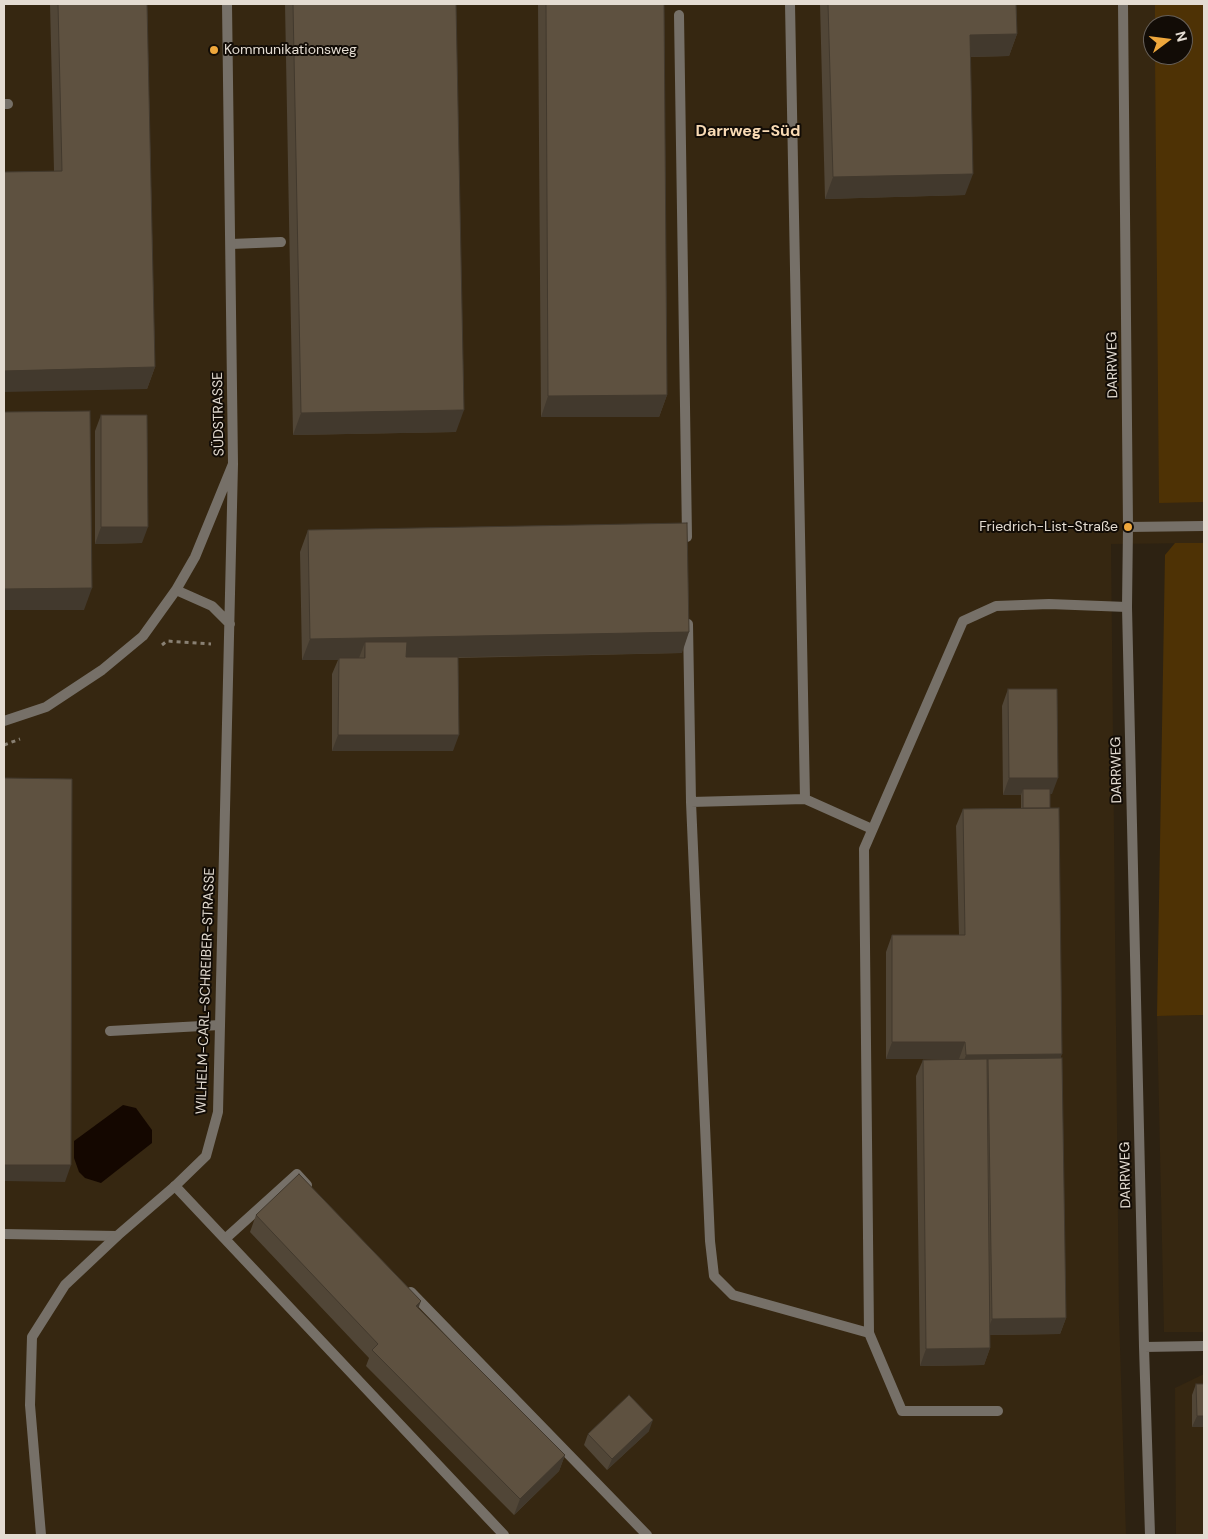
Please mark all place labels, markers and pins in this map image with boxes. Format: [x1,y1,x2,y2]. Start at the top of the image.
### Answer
place label: Kommunikationsweg [224,42,357,58]
marker: Kommunikationsweg [208,44,220,56]
place label: Friedrich-List-Straße [979,519,1118,535]
marker: Friedrich-List-Straße [1122,521,1134,533]

